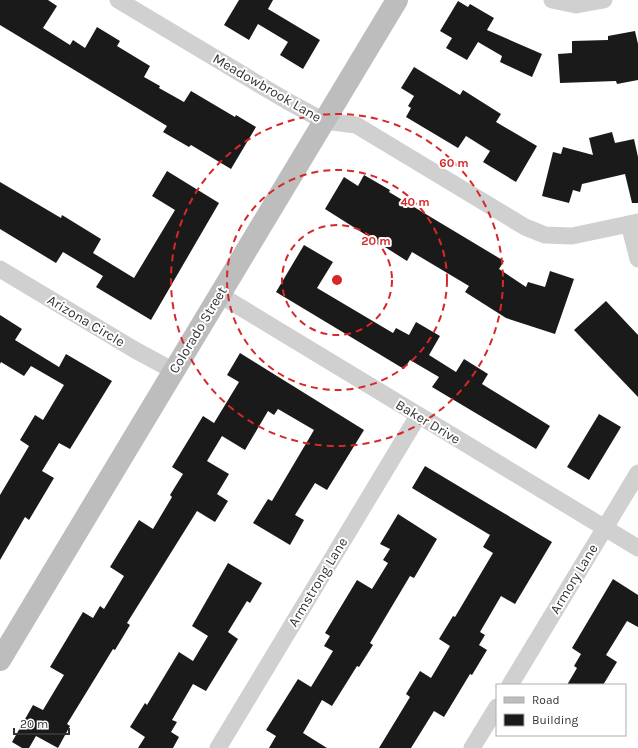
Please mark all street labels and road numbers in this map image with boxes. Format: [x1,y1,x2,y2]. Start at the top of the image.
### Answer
street label: Meadowbrook Lane [210,50,324,126]
street label: Colorado Street [165,284,231,376]
street label: Arizona Circle [44,291,128,351]
street label: Baker Drive [393,396,463,448]
street label: Armstrong Lane [285,534,351,630]
street label: Armory Lane [546,541,602,617]

